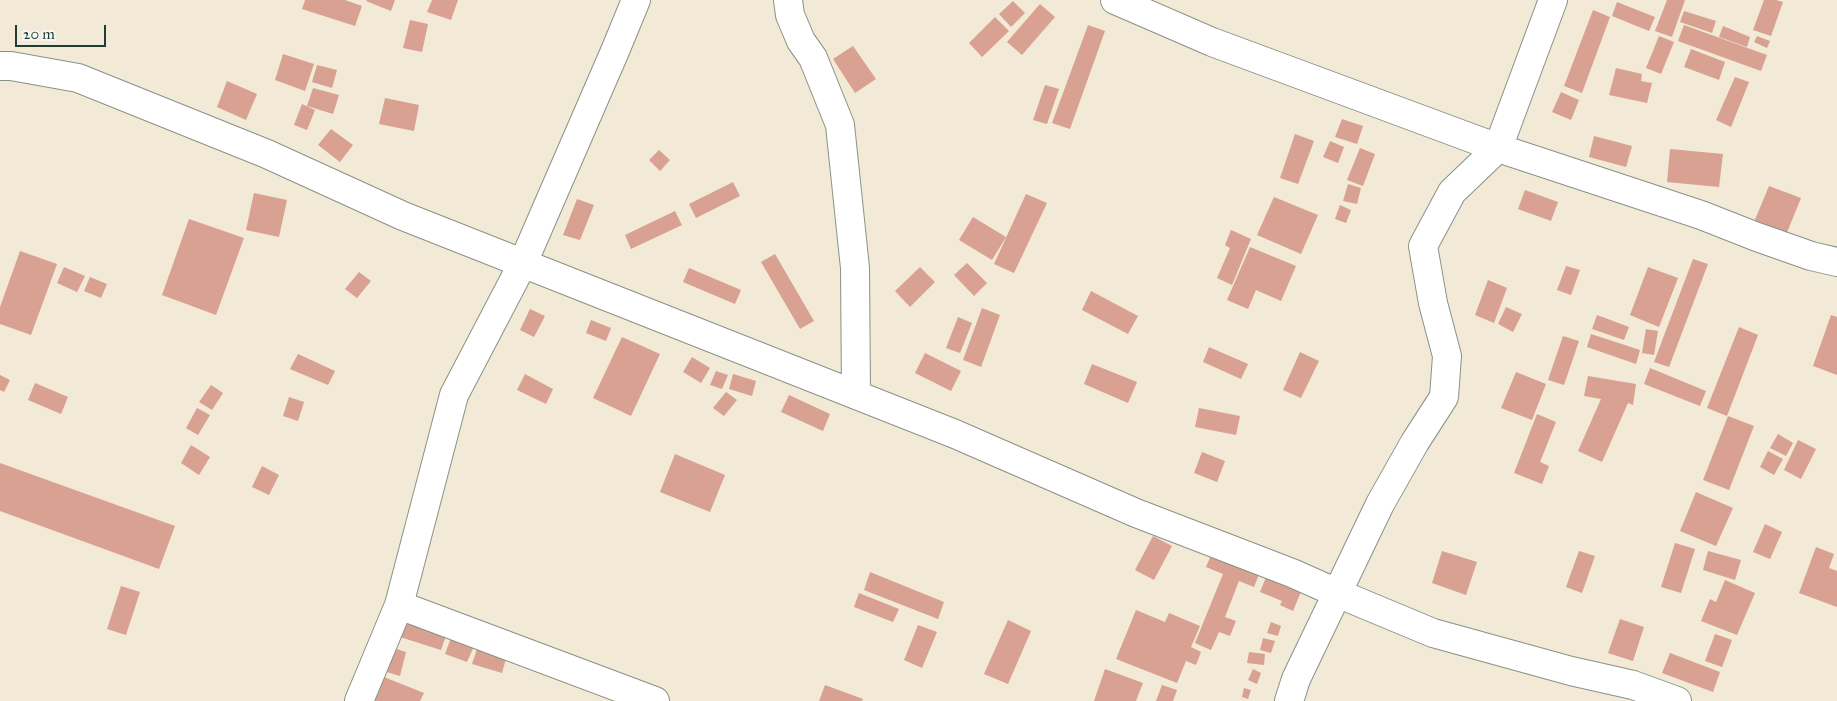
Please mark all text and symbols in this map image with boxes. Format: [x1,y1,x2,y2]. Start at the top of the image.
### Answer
scale bar [18,15,109,47]
text: 20 m [23,25,55,43]

